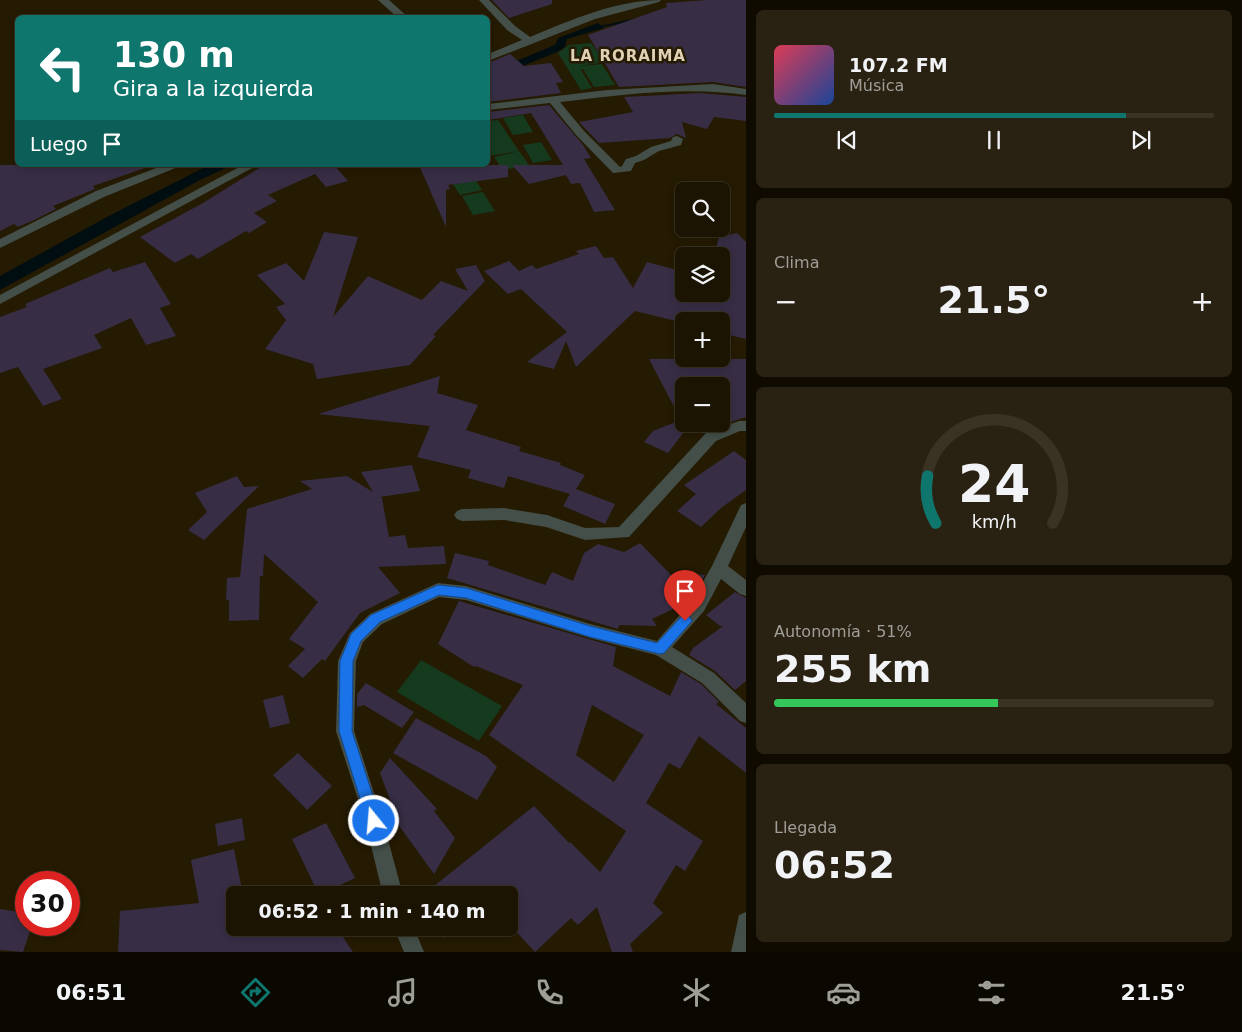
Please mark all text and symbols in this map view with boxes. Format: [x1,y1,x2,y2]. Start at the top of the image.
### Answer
icon: left [30,35,95,100]
text: 130 m [113,35,235,75]
district label: LA RORAIMA [570,47,686,65]
text: 107.2 FM [849,54,948,76]
text: Gira a la izquierda [113,76,314,101]
text: Música [849,76,904,95]
icon: previous [833,126,861,154]
icon: pause [980,126,1008,154]
icon: next [1127,126,1155,154]
icon: arrive [98,130,126,158]
text: Luego [30,133,88,155]
map controls [675,182,730,432]
button: search [675,182,730,237]
button: layers [675,247,730,302]
text: Clima [774,253,819,272]
text: 21.5° [938,278,1050,322]
text: − [774,285,797,318]
text: + [1191,285,1214,318]
button: + [675,312,730,367]
button: − [675,377,730,432]
text: 24 [958,454,1030,514]
text: km/h [971,511,1017,532]
pin [664,570,706,621]
icon: arrive [671,577,699,605]
text: Autonomía · 51% [774,622,912,641]
text: 255 km [774,647,931,691]
position arrow [347,794,399,846]
text: Llegada [774,818,837,837]
text: 06:52 [774,843,895,887]
speed limit sign: 30 [15,871,80,936]
text: 06:52 · 1 min · 140 m [258,900,486,922]
icon: directions [238,975,273,1010]
icon: music [385,975,420,1010]
icon: phone [532,975,567,1010]
icon: climate [679,975,714,1010]
icon: car [826,975,861,1010]
icon: filters [974,975,1009,1010]
text: 06:51 [56,980,126,1005]
text: 21.5° [1121,980,1186,1005]

